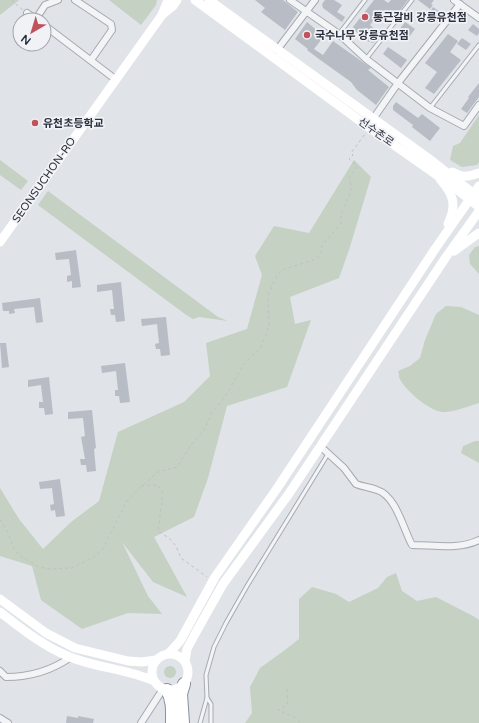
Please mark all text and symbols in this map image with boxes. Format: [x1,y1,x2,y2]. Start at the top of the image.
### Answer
place label: 통근갈비 강릉유천점 [373,11,467,24]
north arrow [12,12,52,52]
marker: 통근갈비 강릉유천점 [360,12,370,22]
place label: 국수나무 강릉유천점 [315,29,409,42]
marker: 국수나무 강릉유천점 [302,30,312,40]
text: N [19,32,34,47]
street label: 선수촌로 [356,115,396,149]
place label: 유천초등학교 [43,117,104,130]
marker: 유천초등학교 [30,118,40,128]
street label: SEONSUCHON-RO [10,135,78,225]

